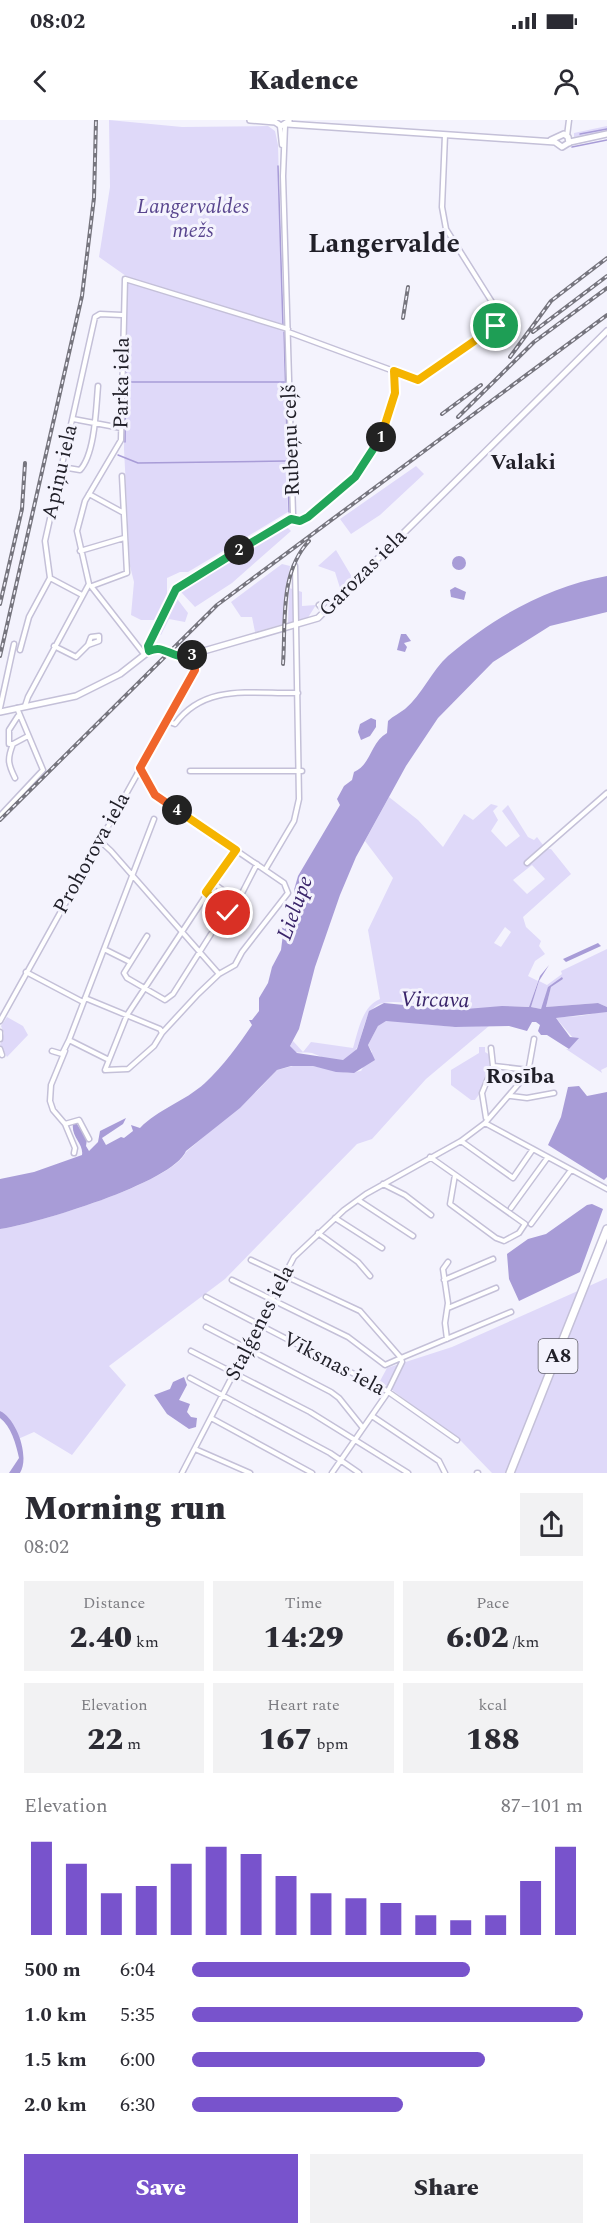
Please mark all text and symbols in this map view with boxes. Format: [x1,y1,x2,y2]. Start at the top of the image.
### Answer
text: 08:02 [30,5,85,38]
text: Kadence [249,60,358,102]
icon: back [24,65,57,98]
icon: person [550,65,583,98]
park label: Langervaldes mežs [137,191,250,247]
district label: Langervalde [308,223,460,265]
pin [470,300,521,351]
icon: arrive [479,309,512,342]
street label: Parka iela [105,336,139,429]
street label: Rubeņu ceļš [273,383,309,497]
street label: Apiņu iela [34,421,87,523]
pin: 1 [366,422,396,452]
text: 1 [377,425,385,449]
district label: Valaki [490,446,556,479]
street label: Garozas iela [311,521,415,625]
pin: 2 [224,535,254,565]
text: 2 [235,538,243,562]
pin: 3 [177,640,207,670]
text: 3 [188,643,196,667]
street label: Prohorova iela [45,786,139,920]
pin: 4 [162,795,192,825]
text: 4 [173,798,181,822]
water label: Lielupe [268,871,322,945]
pin [202,887,253,938]
icon: check [211,896,244,929]
water label: Vircava [400,983,470,1017]
district label: Rosība [485,1060,555,1093]
street label: Staļģenes iela [217,1259,303,1387]
street label: Vīksnas iela [277,1323,392,1405]
road number: A8 [538,1339,578,1373]
text: Morning run [24,1484,226,1534]
button: share [520,1493,583,1556]
text: 08:02 [24,1532,69,1562]
text: Distance [83,1591,145,1615]
text: Time [285,1591,322,1615]
text: Pace [476,1591,509,1615]
text: 2.40 [70,1615,132,1661]
text: 14:29 [263,1615,344,1661]
text: 6:02 [446,1615,509,1661]
text: km [132,1630,159,1654]
text: /km [509,1630,539,1654]
text: Elevation [81,1693,148,1717]
text: Heart rate [267,1693,340,1717]
text: kcal [478,1693,507,1717]
text: 22 [87,1717,123,1763]
text: 167 [259,1717,313,1763]
text: 188 [466,1717,520,1763]
text: m [123,1732,141,1756]
text: bpm [313,1732,348,1756]
text: Elevation [24,1791,108,1821]
text: 87–101 m [501,1791,583,1821]
text: 500 m [24,1955,81,1985]
text: 6:04 [120,1955,155,1985]
text: 1.0 km [24,2000,87,2030]
text: 5:35 [120,2000,155,2030]
text: 1.5 km [24,2045,87,2075]
text: 6:00 [120,2045,155,2075]
text: 2.0 km [24,2090,87,2120]
text: 6:30 [120,2090,155,2120]
button: Save [24,2154,298,2223]
button: Share [310,2154,583,2223]

